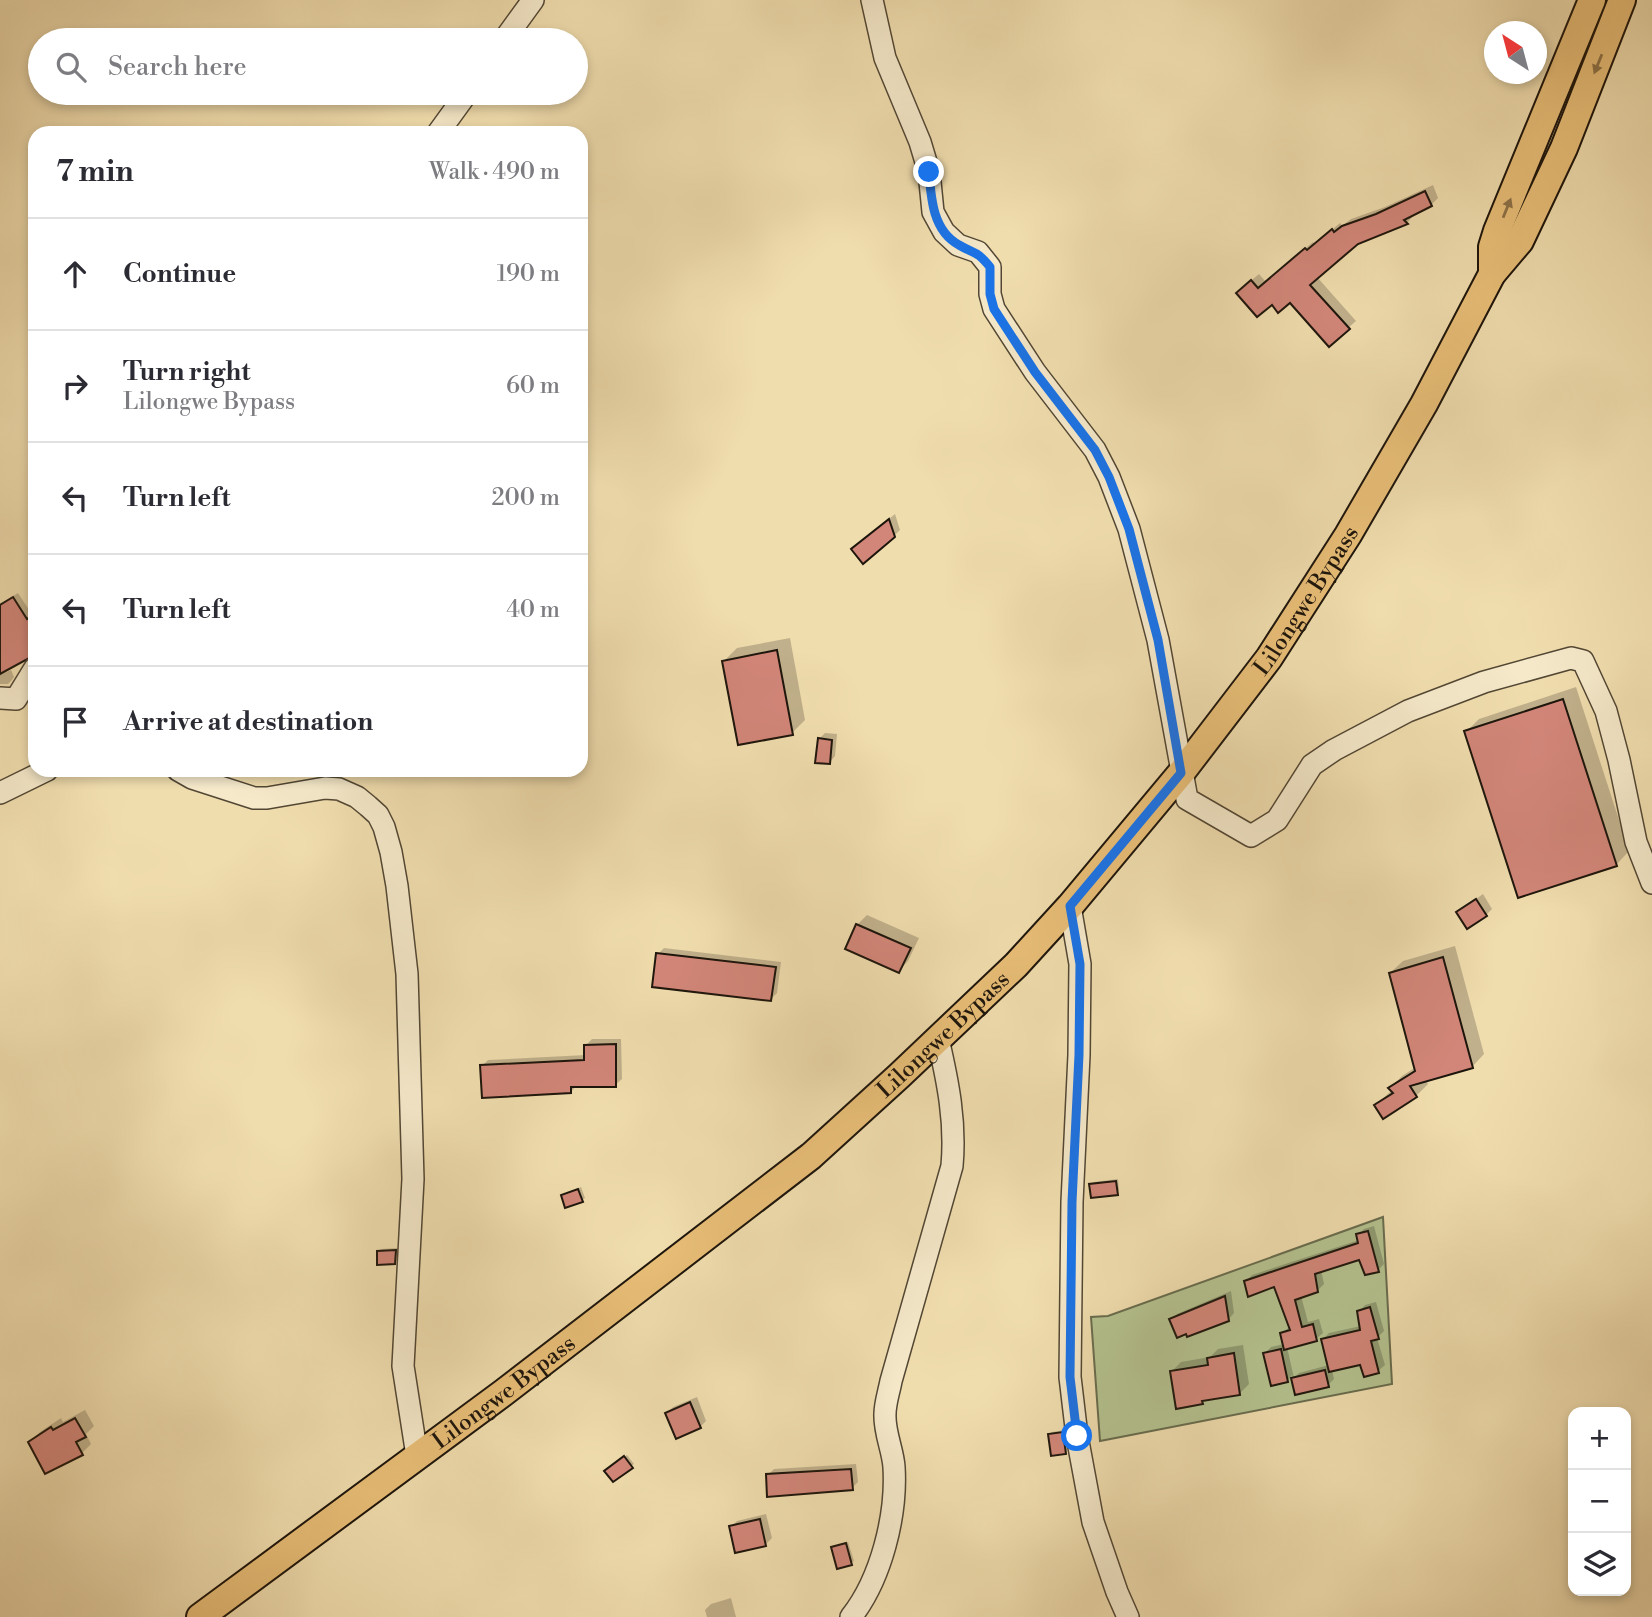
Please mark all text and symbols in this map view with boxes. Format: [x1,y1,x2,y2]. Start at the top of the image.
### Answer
north arrow [1484,21,1547,84]
search box [28,28,588,105]
icon: search [52,48,90,86]
text: Search here [108,51,247,83]
one-way arrow [1593,54,1604,75]
text: 7 min [56,153,134,191]
route end [913,156,944,187]
text: Walk · 490 m [429,158,560,186]
one-way arrow [1501,198,1512,219]
icon: ahead [56,255,94,293]
text: Continue [123,258,236,290]
text: 190 m [497,260,560,288]
text: Turn right [123,356,251,388]
icon: right [56,367,94,405]
text: 60 m [506,372,560,400]
text: Lilongwe Bypass [123,388,295,416]
icon: left [56,479,94,517]
text: Turn left [123,482,231,514]
text: 200 m [492,484,560,512]
street label: Lilongwe Bypass [1248,521,1365,681]
icon: left [56,591,94,629]
text: Turn left [123,594,231,626]
text: 40 m [506,596,560,624]
icon: arrive [56,703,94,741]
text: Arrive at destination [123,706,373,738]
street label: Lilongwe Bypass [871,966,1016,1104]
street label: Lilongwe Bypass [427,1329,581,1456]
map controls [1568,1407,1631,1596]
button: + [1568,1407,1631,1470]
route start [1061,1420,1092,1451]
button: − [1568,1470,1631,1533]
button: layers [1568,1533,1631,1596]

